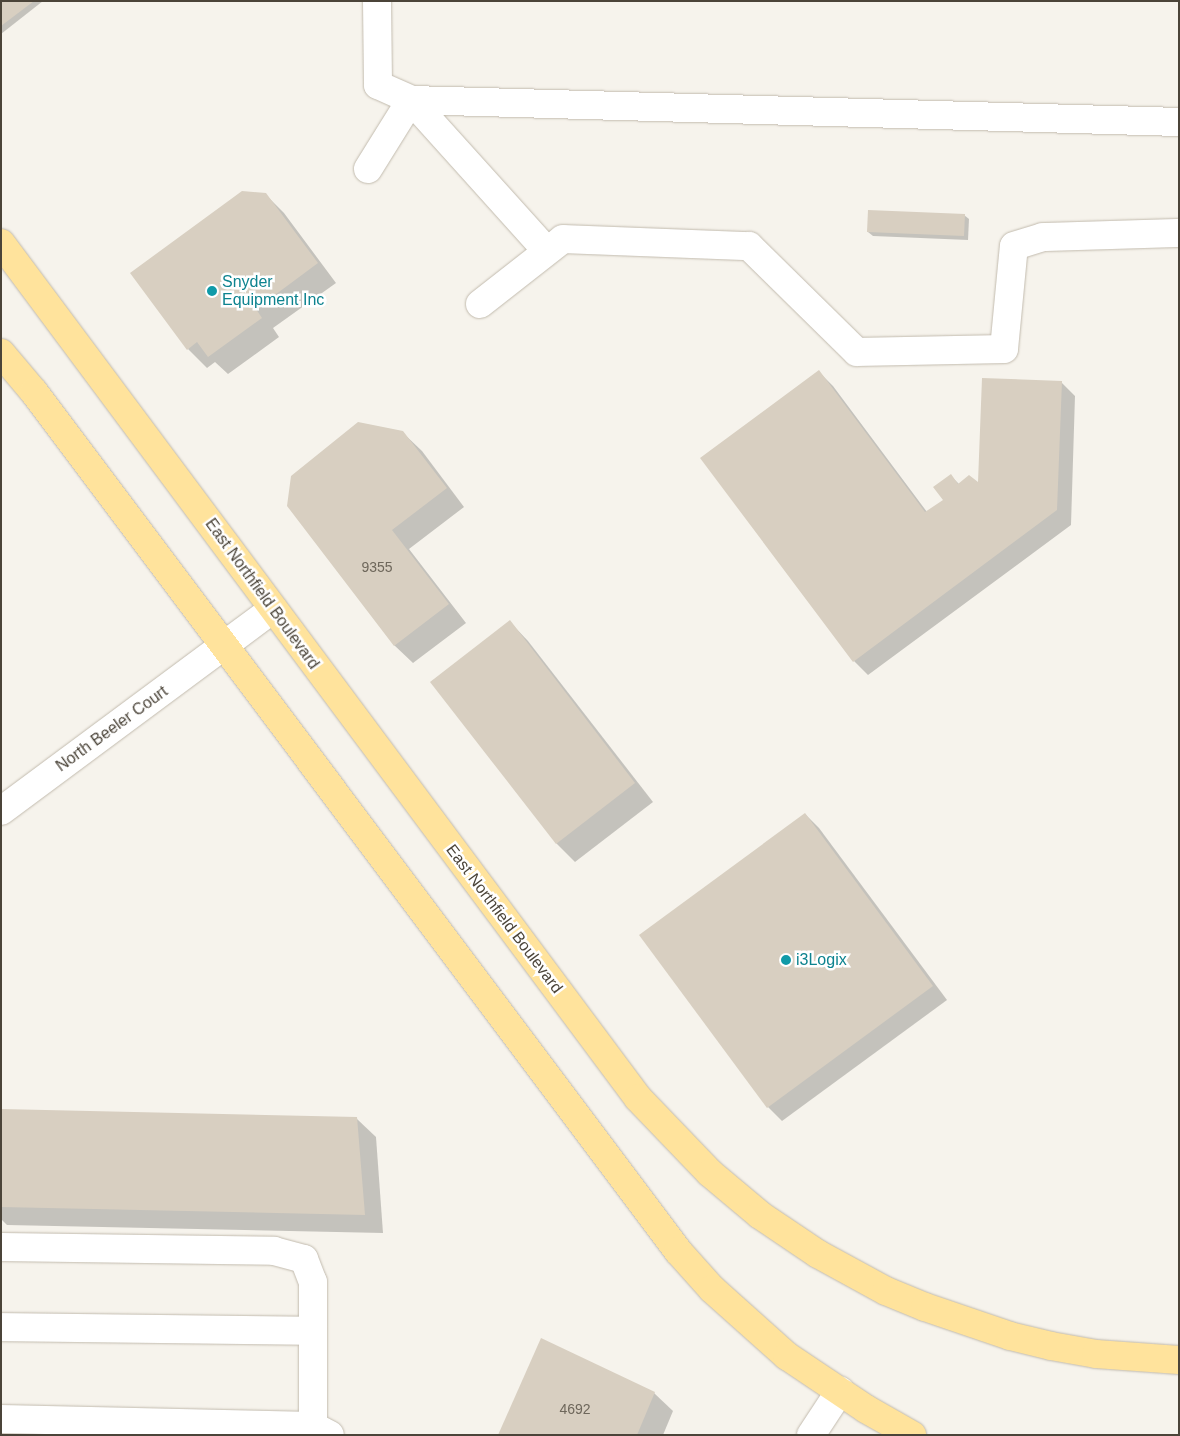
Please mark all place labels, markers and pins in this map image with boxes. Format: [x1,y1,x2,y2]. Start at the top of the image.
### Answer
place label: Snyder Equipment Inc [222,272,324,310]
marker: Snyder Equipment Inc [206,285,218,297]
place label: i3Logix [796,950,847,970]
marker: i3Logix [780,954,792,966]

